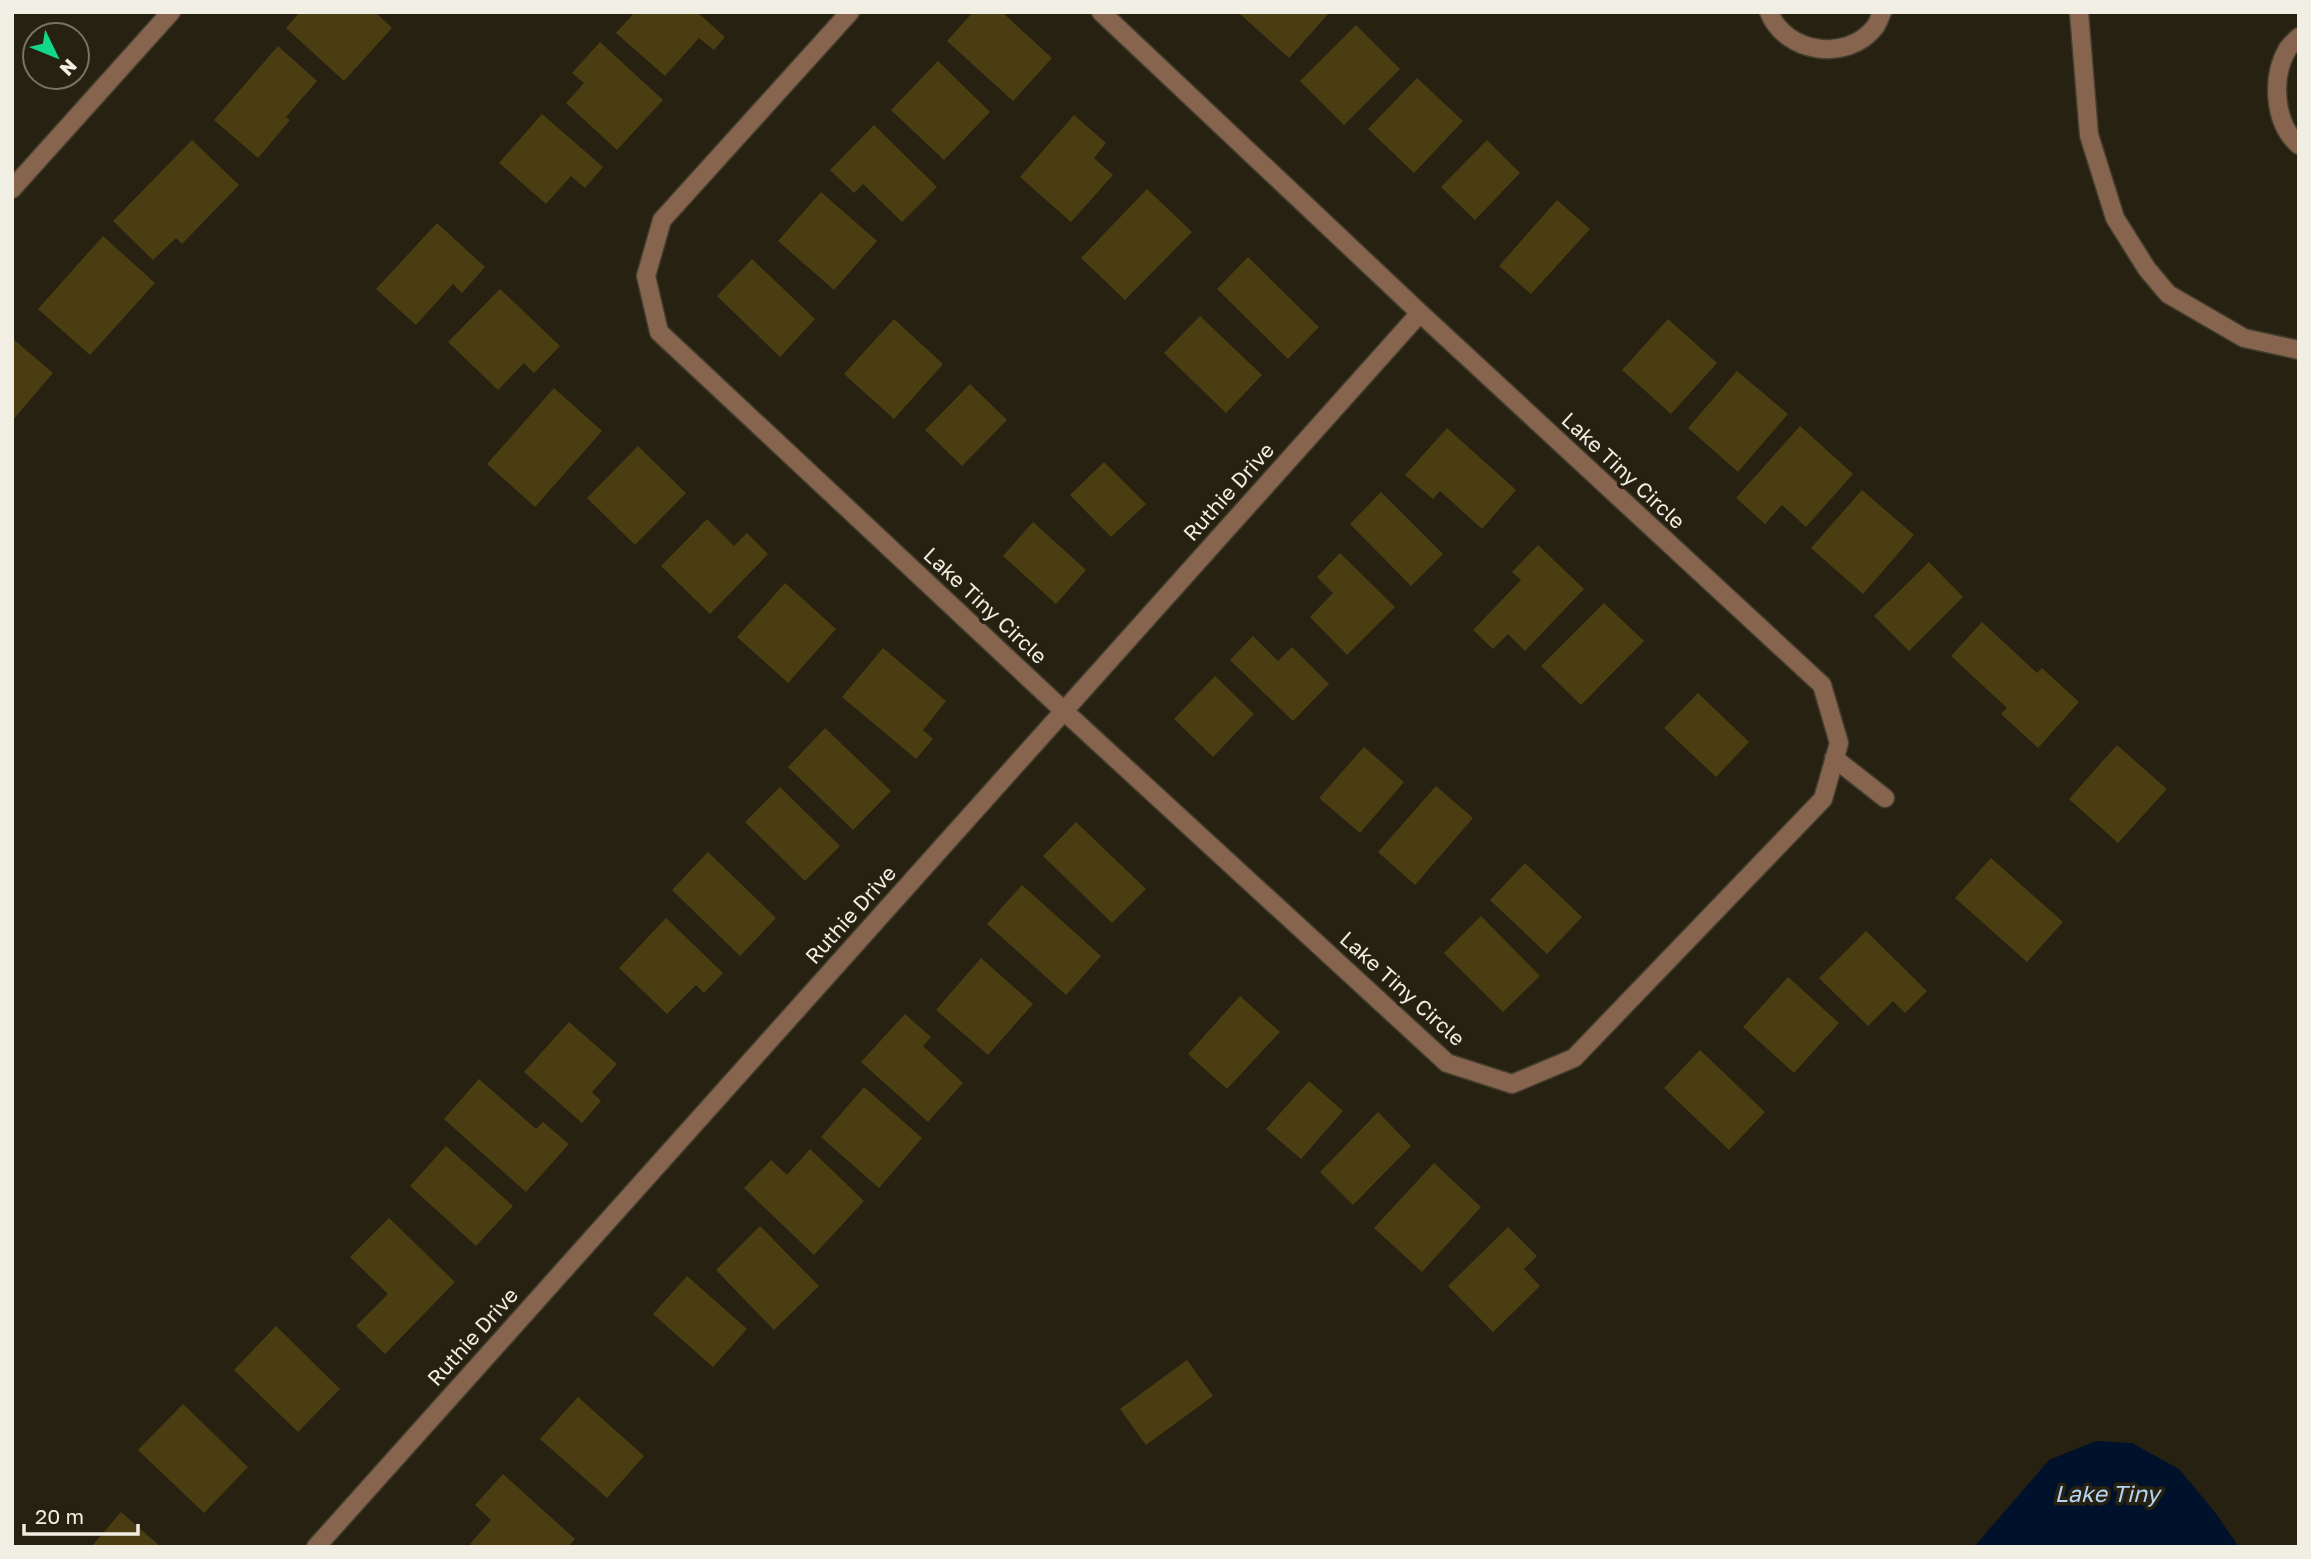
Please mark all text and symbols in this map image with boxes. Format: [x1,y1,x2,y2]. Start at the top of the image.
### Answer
north arrow [21,21,91,91]
text: N [55,55,82,81]
street label: Lake Tiny Circle [1557,407,1691,534]
street label: Ruthie Drive [1177,437,1279,546]
street label: Lake Tiny Circle [919,542,1053,669]
street label: Ruthie Drive [799,860,901,969]
street label: Lake Tiny Circle [1335,925,1470,1051]
street label: Ruthie Drive [421,1282,523,1391]
water label: Lake Tiny [2055,1479,2163,1507]
scale bar [24,1492,138,1536]
text: 20 m [35,1503,84,1529]

